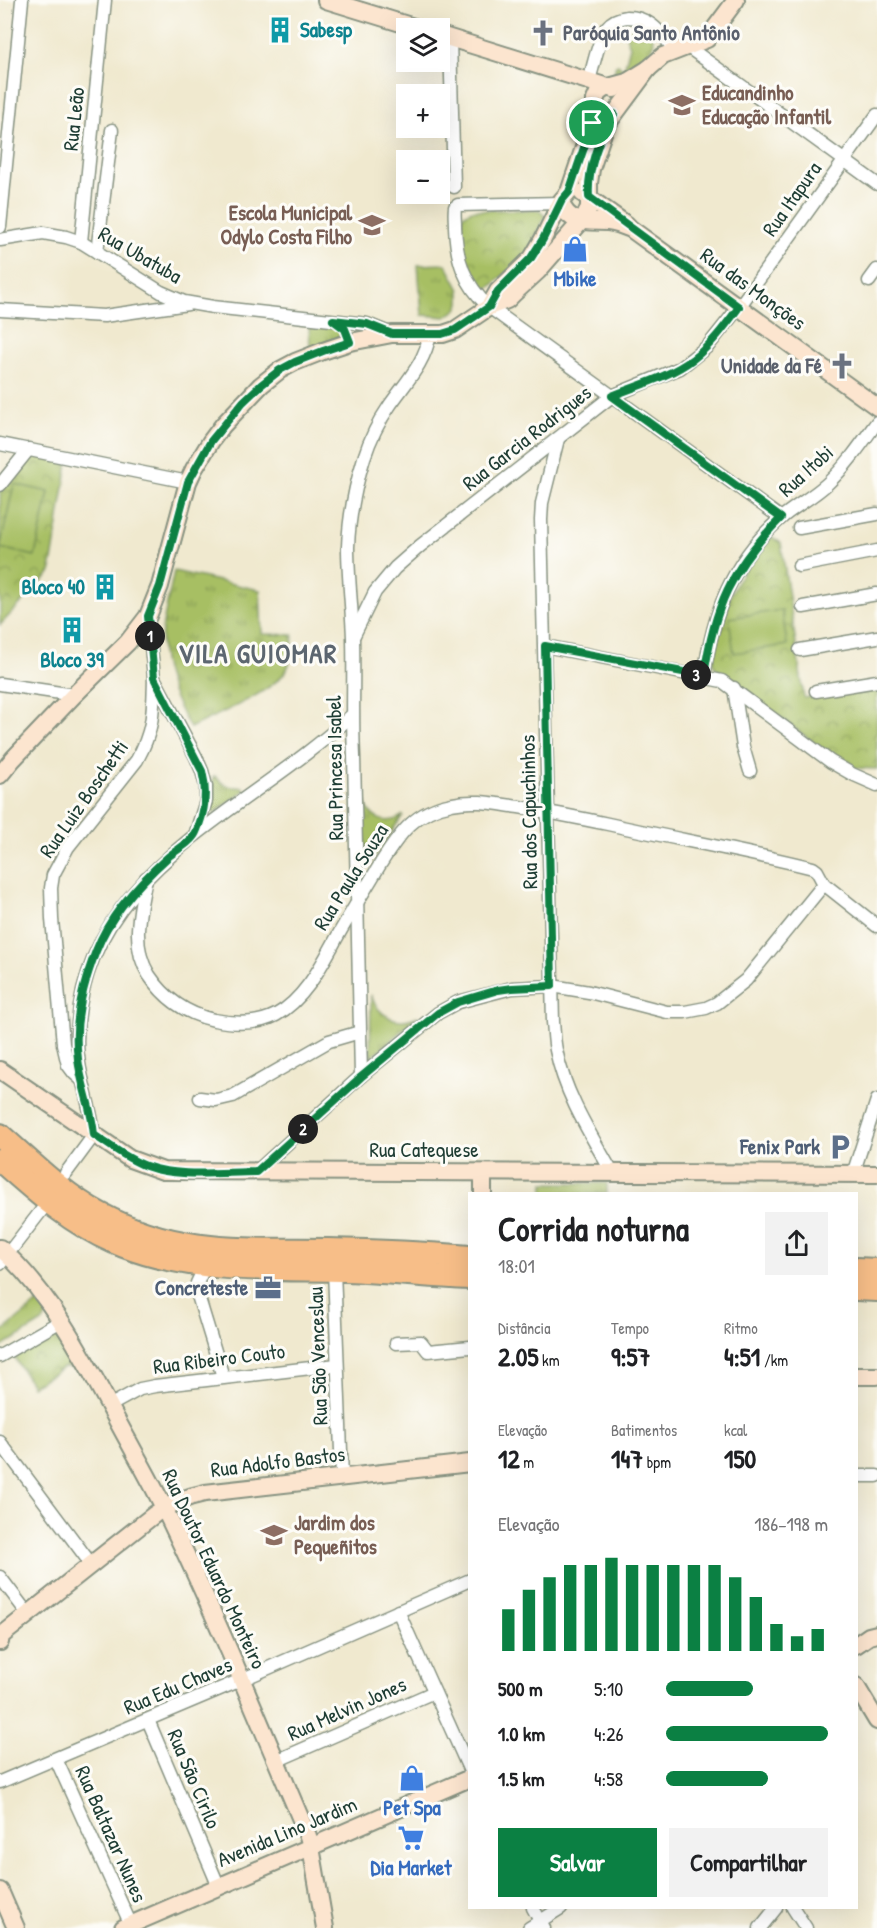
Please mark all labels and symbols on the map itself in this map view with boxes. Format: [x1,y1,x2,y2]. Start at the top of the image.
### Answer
building icon: Sabesp [265,15,295,45]
place label: Sabesp [300,15,353,45]
church icon: Paróquia Santo Antônio [528,18,558,48]
place label: Paróquia Santo Antônio [563,18,740,48]
place label: Educandinho Educação Infantil [702,78,832,131]
street label: Rua Leão [56,86,91,152]
school or university icon: Educandinho Educação Infantil [667,90,697,120]
pin [566,97,617,148]
street label: Rua Itapura [755,156,828,242]
place label: Escola Municipal Odylo Costa Filho [221,198,353,252]
school or university icon: Escola Municipal Odylo Costa Filho [357,210,387,240]
street label: Rua Ubatuba [93,219,187,290]
shop icon: Mbike [560,234,590,264]
street label: Rua das Monções [695,240,812,337]
place label: Mbike [554,264,597,293]
place label: Unidade da Fé [721,351,823,380]
church icon: Unidade da Fé [827,351,857,381]
street label: Rua Garcia Rodrigues [456,378,597,497]
street label: Rua Itobi [772,438,840,503]
place label: Bloco 40 [22,572,86,601]
building icon: Bloco 40 [90,572,120,602]
building icon: Bloco 39 [57,615,87,645]
pin: 1 [135,621,165,651]
district label: VILA GUIOMAR [178,635,338,671]
place label: Bloco 39 [40,645,104,674]
pin: 3 [681,660,711,690]
street label: Rua Princesa Isabel [319,695,350,841]
street label: Rua Luiz Boschetti [32,734,135,863]
street label: Rua dos Capuchinhos [513,735,544,889]
street label: Rua Paula Souza [306,818,395,935]
pin: 2 [288,1114,318,1144]
place label: Fenix Park [739,1132,820,1161]
parking icon: Fenix Park [825,1132,855,1162]
street label: Rua Catequese [369,1135,479,1164]
place label: Concreteste [155,1273,249,1302]
office icon: Concreteste [253,1273,283,1303]
street label: Rua São Venceslau [301,1286,334,1426]
street label: Rua Ribeiro Couto [151,1336,286,1381]
street label: Rua Adolfo Bastos [209,1439,347,1484]
street label: Rua Doutor Eduardo Monteiro [155,1464,274,1673]
place label: Jardim dos Pequeñitos [294,1508,377,1562]
school or university icon: Jardim dos Pequeñitos [259,1520,289,1550]
street label: Rua Edu Chaves [119,1650,236,1721]
street label: Rua Melvin Jones [283,1669,411,1748]
street label: Rua São Cirilo [161,1725,228,1833]
street label: Rua Baltazar Nunes [68,1761,155,1907]
shop icon: Pet Spa [397,1763,427,1793]
street label: Avenida Lino Jardim [213,1789,361,1874]
place label: Pet Spa [383,1793,441,1823]
supermarket icon: Dia Market [396,1823,426,1853]
place label: Dia Market [371,1853,452,1882]

